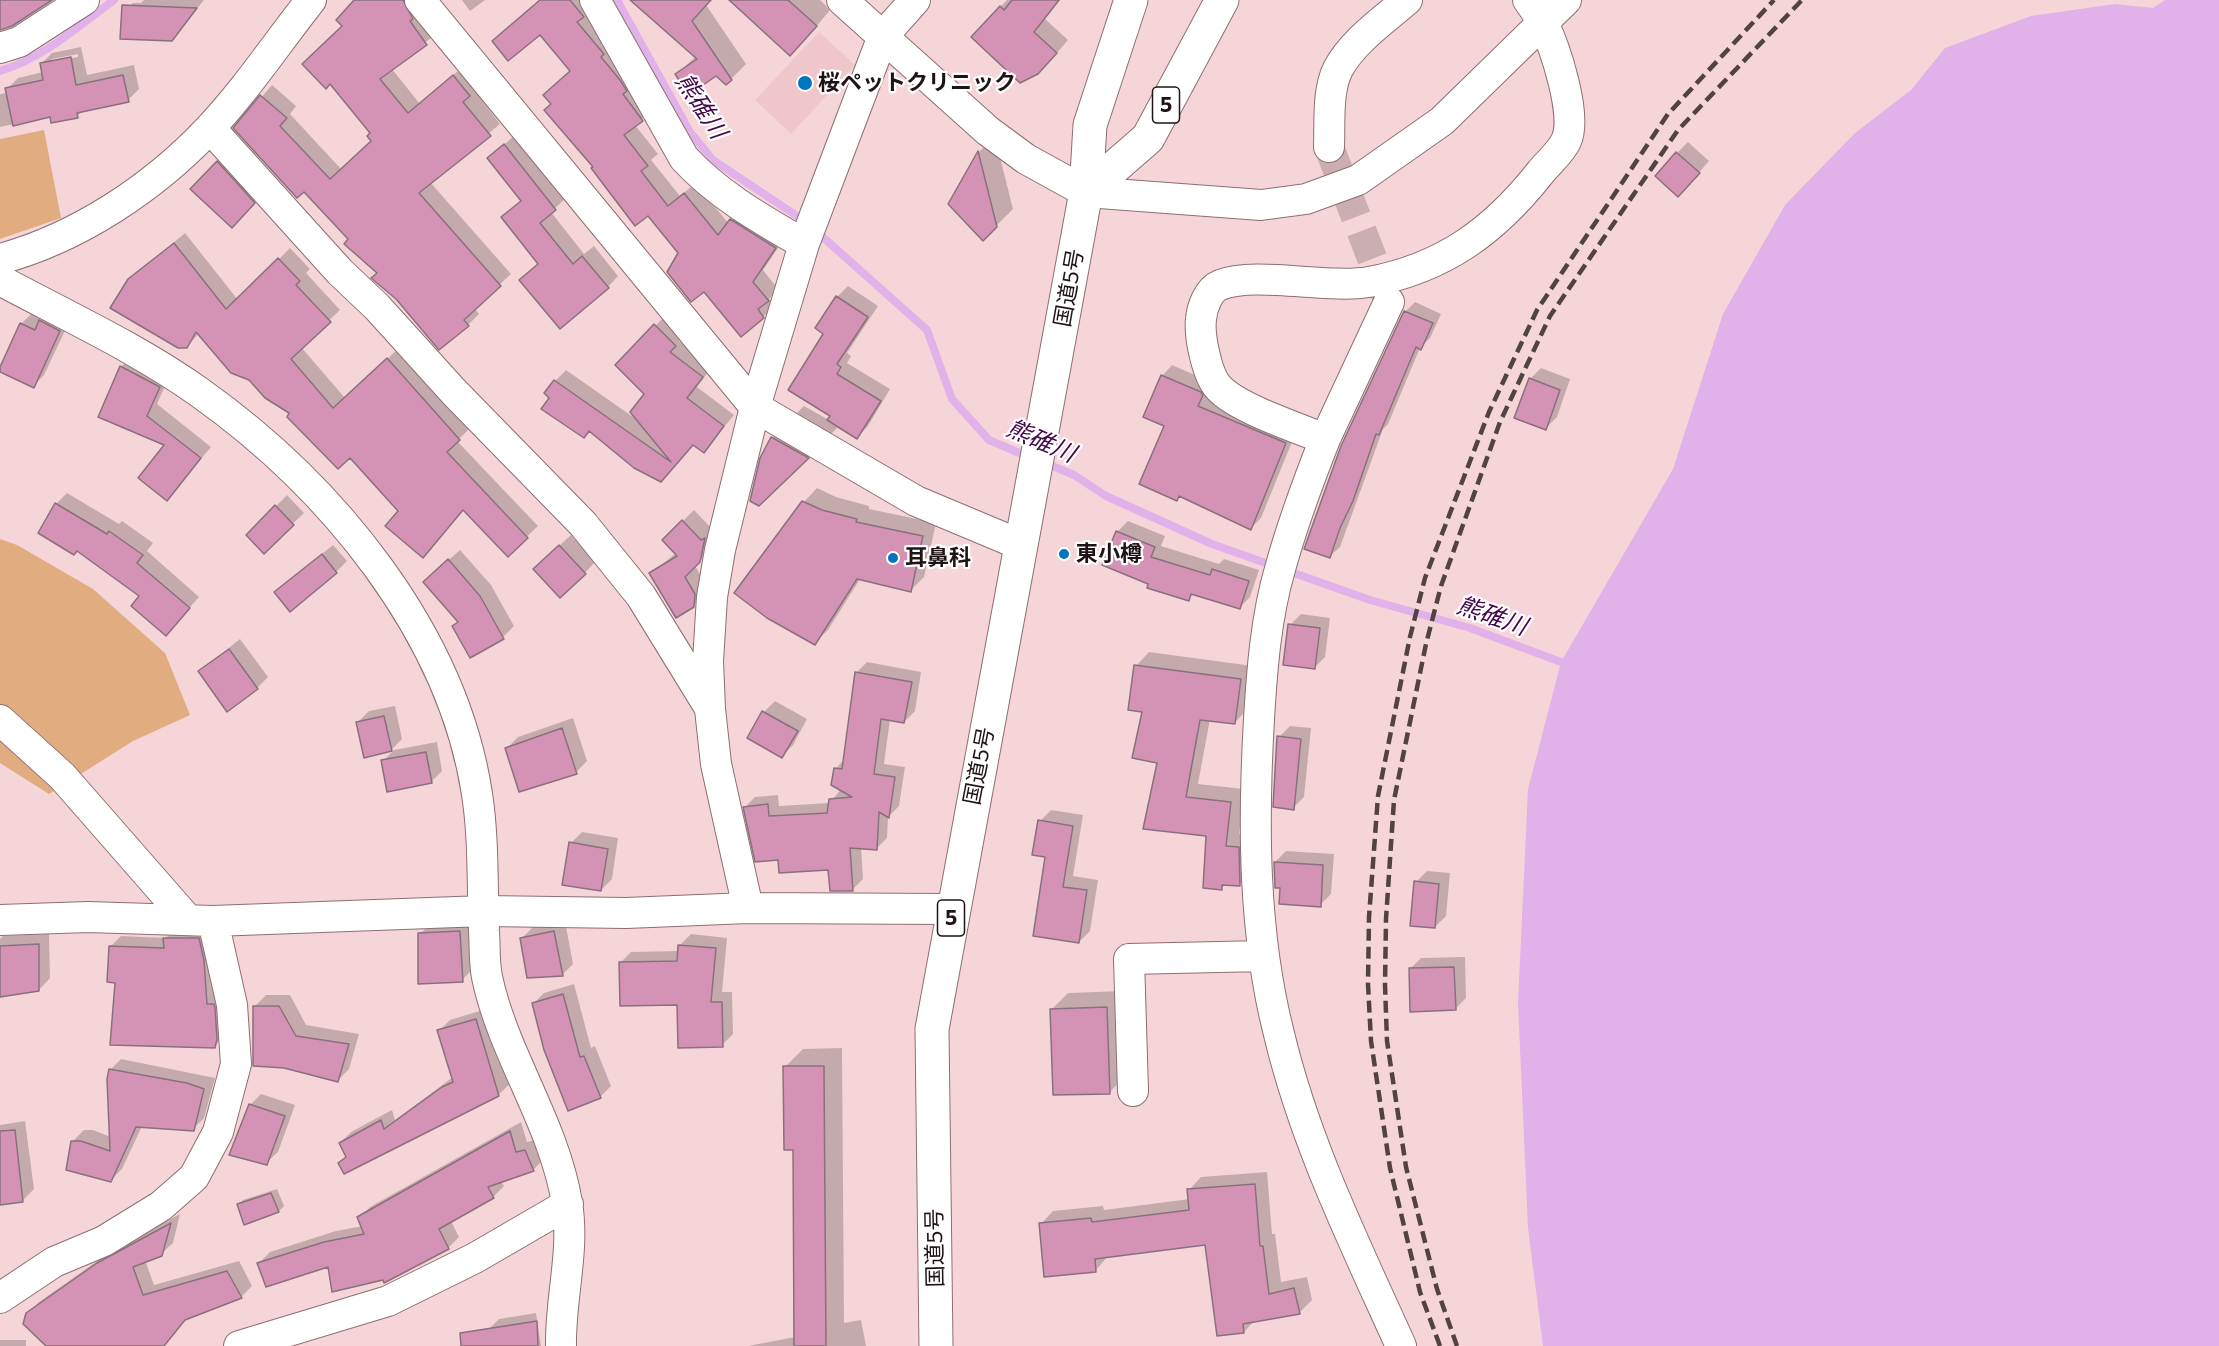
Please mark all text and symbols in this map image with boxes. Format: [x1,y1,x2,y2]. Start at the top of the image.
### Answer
water label: 熊碓川 [669,68,733,144]
place label: 桜ペットクリニック [818,70,1016,96]
marker: 桜ペットクリニック [796,74,814,92]
road number: 5 [1152,87,1180,123]
street label: 国道5号 [1049,247,1089,329]
water label: 熊碓川 [1002,414,1080,468]
place label: 東小樽 [1076,541,1142,567]
place label: 耳鼻科 [905,545,971,571]
marker: 東小樽 [1057,547,1071,561]
marker: 耳鼻科 [886,551,900,565]
water label: 熊碓川 [1453,591,1531,641]
street label: 国道5号 [959,725,999,807]
road number: 5 [938,900,964,936]
street label: 国道5号 [921,1208,949,1288]

